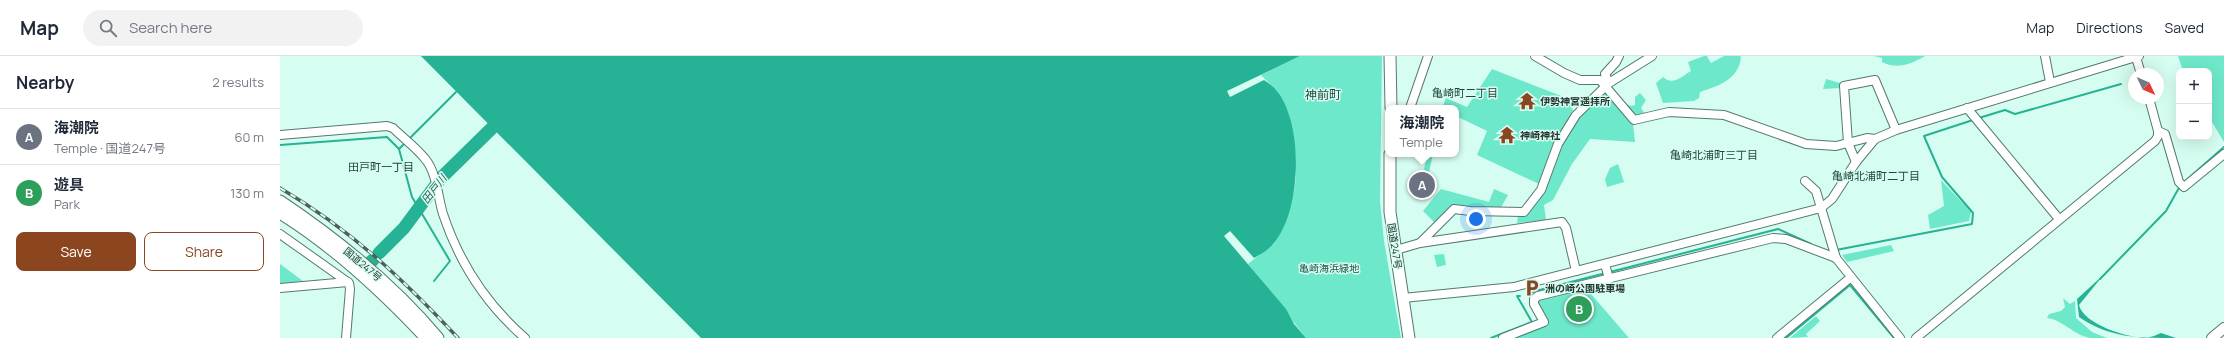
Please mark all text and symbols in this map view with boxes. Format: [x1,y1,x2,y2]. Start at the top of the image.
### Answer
search box [83,10,363,46]
text: Map [20,15,59,41]
icon: search [97,17,119,39]
text: Search here [129,17,212,38]
text: Map [2026,18,2054,37]
text: Directions [2076,18,2143,37]
text: Saved [2165,18,2204,37]
north arrow [2128,68,2164,104]
map controls [2176,68,2212,140]
button: + [2176,68,2212,104]
text: Nearby [16,71,74,94]
text: 2 results [212,73,264,91]
district label: 亀崎町二丁目 [1432,85,1498,100]
district label: 神前町 [1305,86,1341,103]
temple icon: 伊勢神宮遥拝所 [1517,91,1537,111]
place label: 伊勢神宮遥拝所 [1540,94,1610,108]
button: − [2176,104,2212,140]
popup [1385,105,1459,157]
text: 海潮院 [1399,112,1445,133]
text: 海潮院 [54,117,99,138]
temple icon: 神崎神社 [1497,125,1517,145]
text: A [25,128,33,146]
text: 60 m [234,128,264,146]
place label: 神崎神社 [1520,128,1561,142]
text: Temple [1399,133,1443,151]
text: Temple · 国道247号 [54,139,166,157]
district label: 亀崎北浦町三丁目 [1670,147,1758,162]
district label: 田戸町一丁目 [348,159,414,174]
district label: 亀崎北浦町二丁目 [1832,168,1920,183]
water label: 田戸川 [418,170,450,206]
pin: A [1409,170,1435,200]
text: 遊具 [54,174,84,195]
text: B [25,184,33,202]
text: 130 m [230,184,264,202]
text: Park [54,195,80,213]
your location [1466,209,1486,229]
street label: 国道247号 [1384,222,1406,270]
button: Save [16,232,136,271]
button: Share [144,232,264,271]
street label: 国道247号 [341,244,385,284]
park label: 亀崎海浜緑地 [1299,261,1360,275]
parking icon: 洲の崎公園駐車場 [1522,278,1542,298]
place label: 洲の崎公園駐車場 [1545,281,1625,295]
pin: B [1566,294,1592,324]

